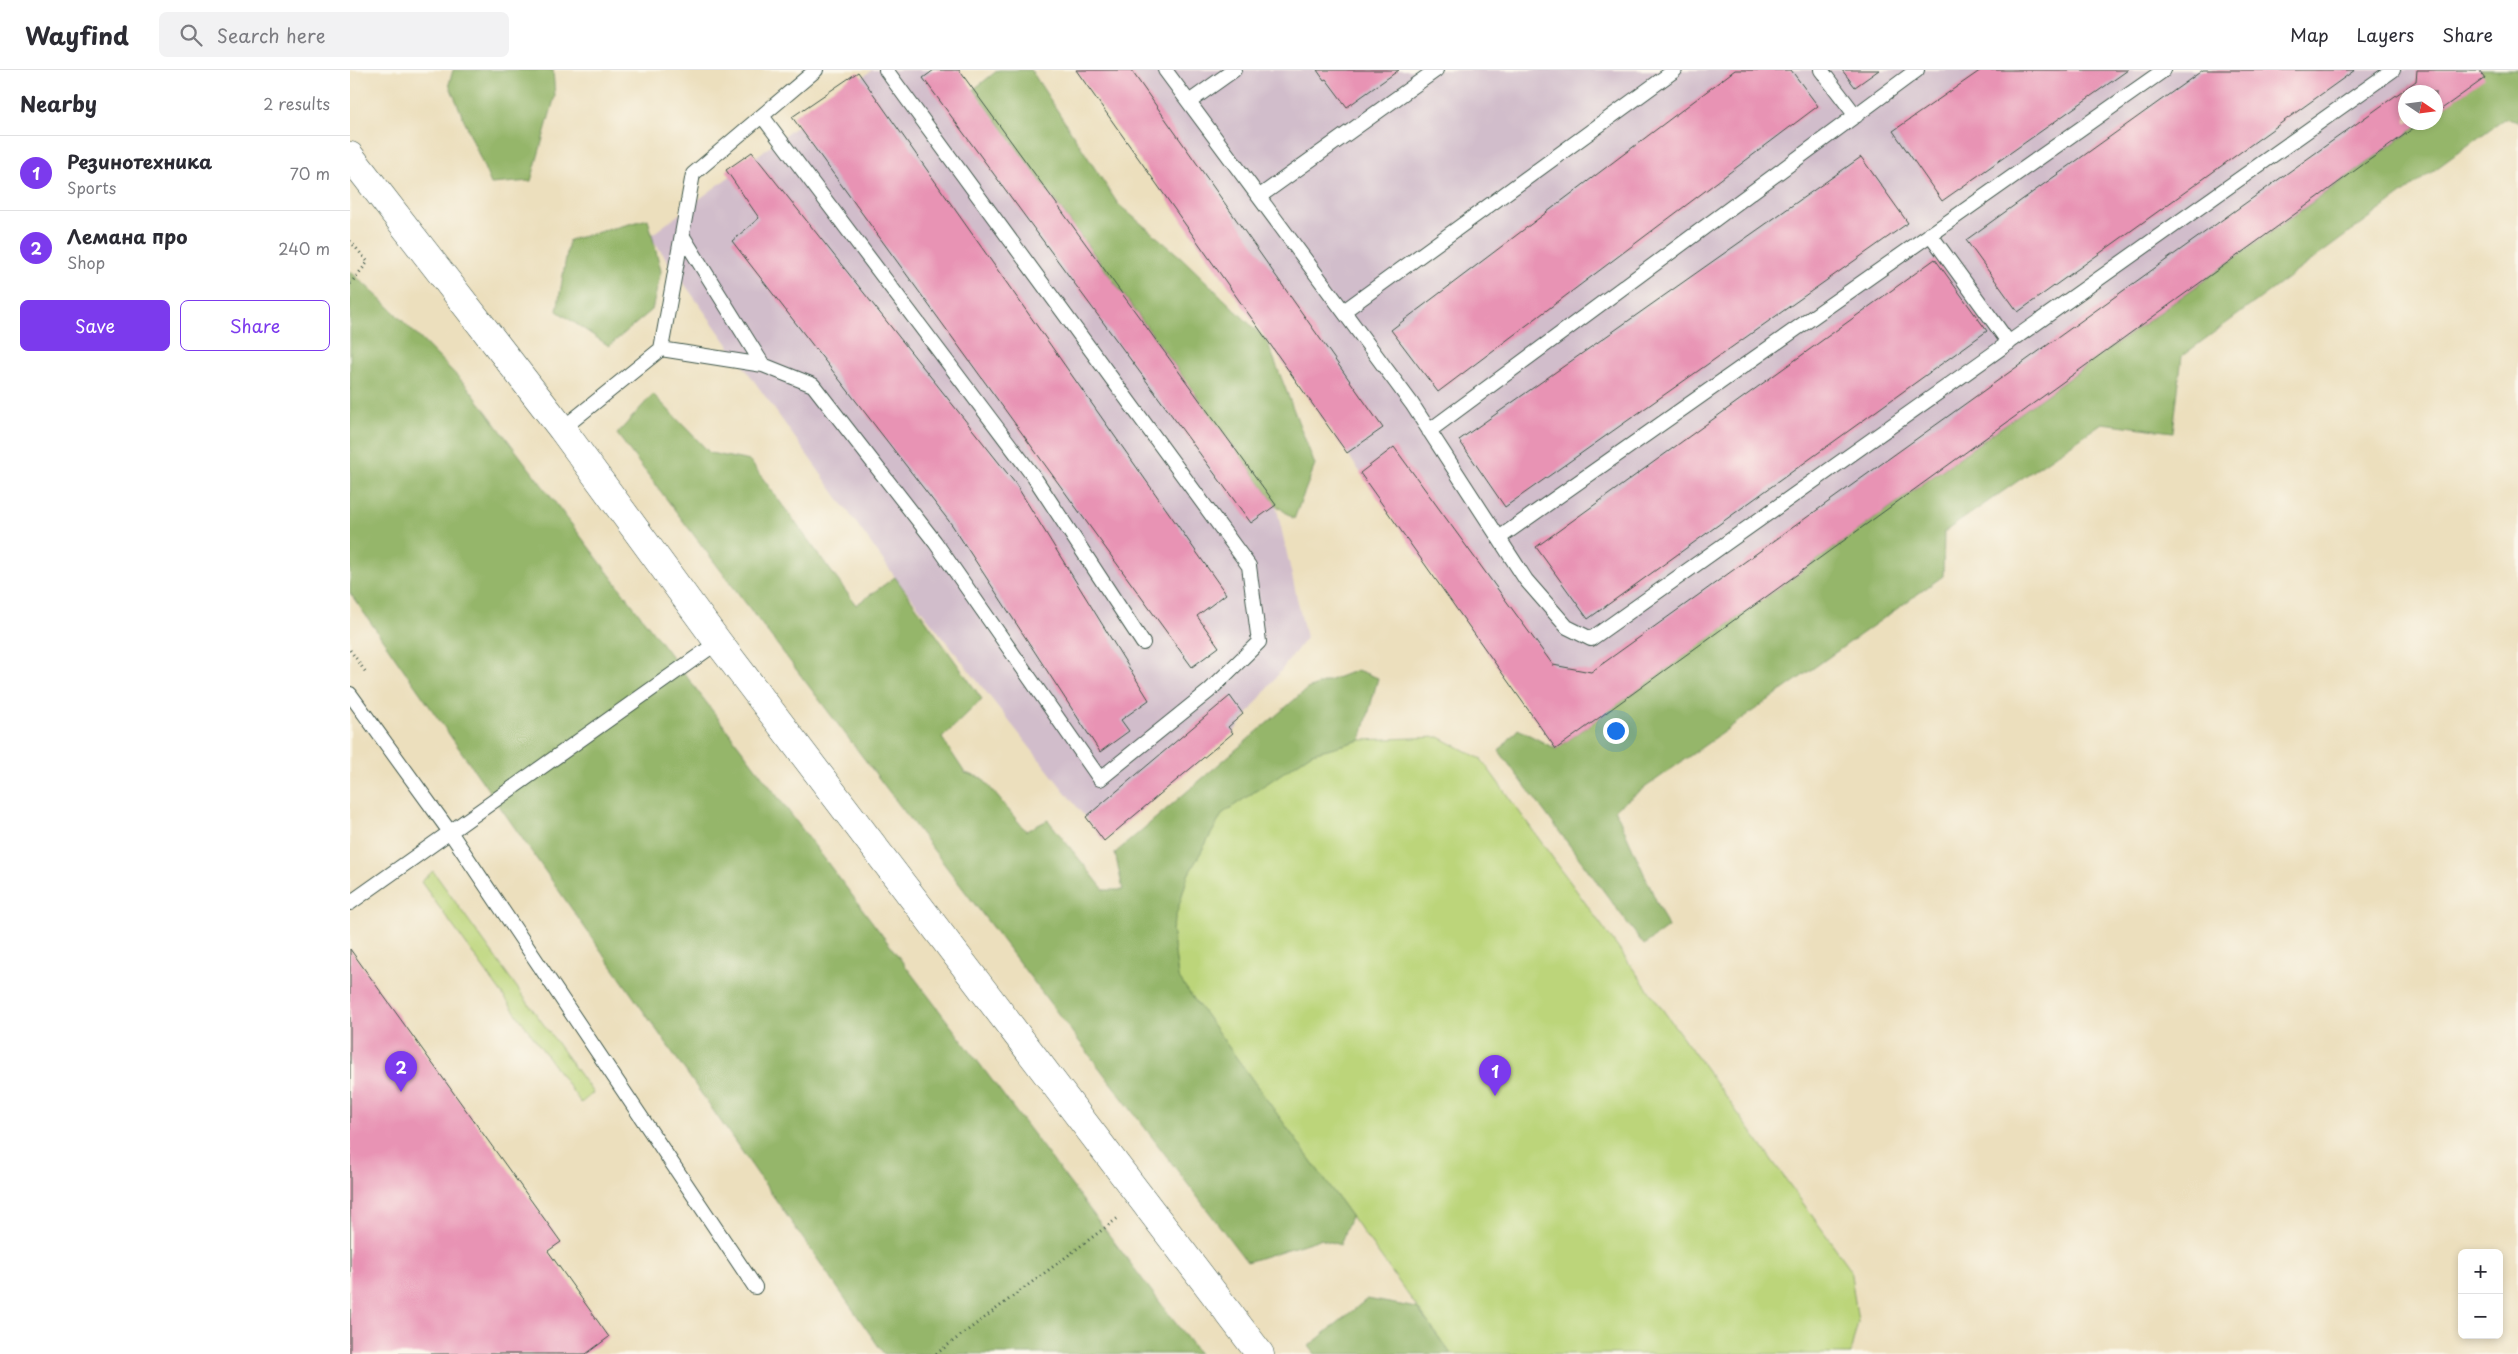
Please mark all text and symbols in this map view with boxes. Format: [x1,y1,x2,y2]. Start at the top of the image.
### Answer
search box [159,12,509,57]
text: Wayfind [25,17,129,53]
icon: search [177,21,205,49]
text: Search here [217,21,325,49]
text: Map [2290,21,2329,48]
text: Layers [2357,21,2414,48]
text: Share [2442,21,2493,48]
north arrow [2398,85,2443,130]
text: Nearby [20,87,97,119]
text: 2 results [263,91,330,115]
text: Резинотехника [67,147,212,175]
text: 1 [32,161,40,185]
text: 70 m [290,161,330,185]
text: Sports [67,175,116,199]
text: Лемана про [67,222,188,250]
text: 2 [30,236,42,260]
text: 240 m [278,236,330,260]
text: Shop [67,250,105,274]
button: Save [20,300,170,351]
button: Share [180,300,330,351]
your location [1603,718,1629,744]
pin: 2 [385,1051,417,1092]
pin: 1 [1479,1055,1511,1096]
map controls [2458,1249,2503,1339]
button: + [2458,1249,2503,1294]
button: − [2458,1294,2503,1339]

